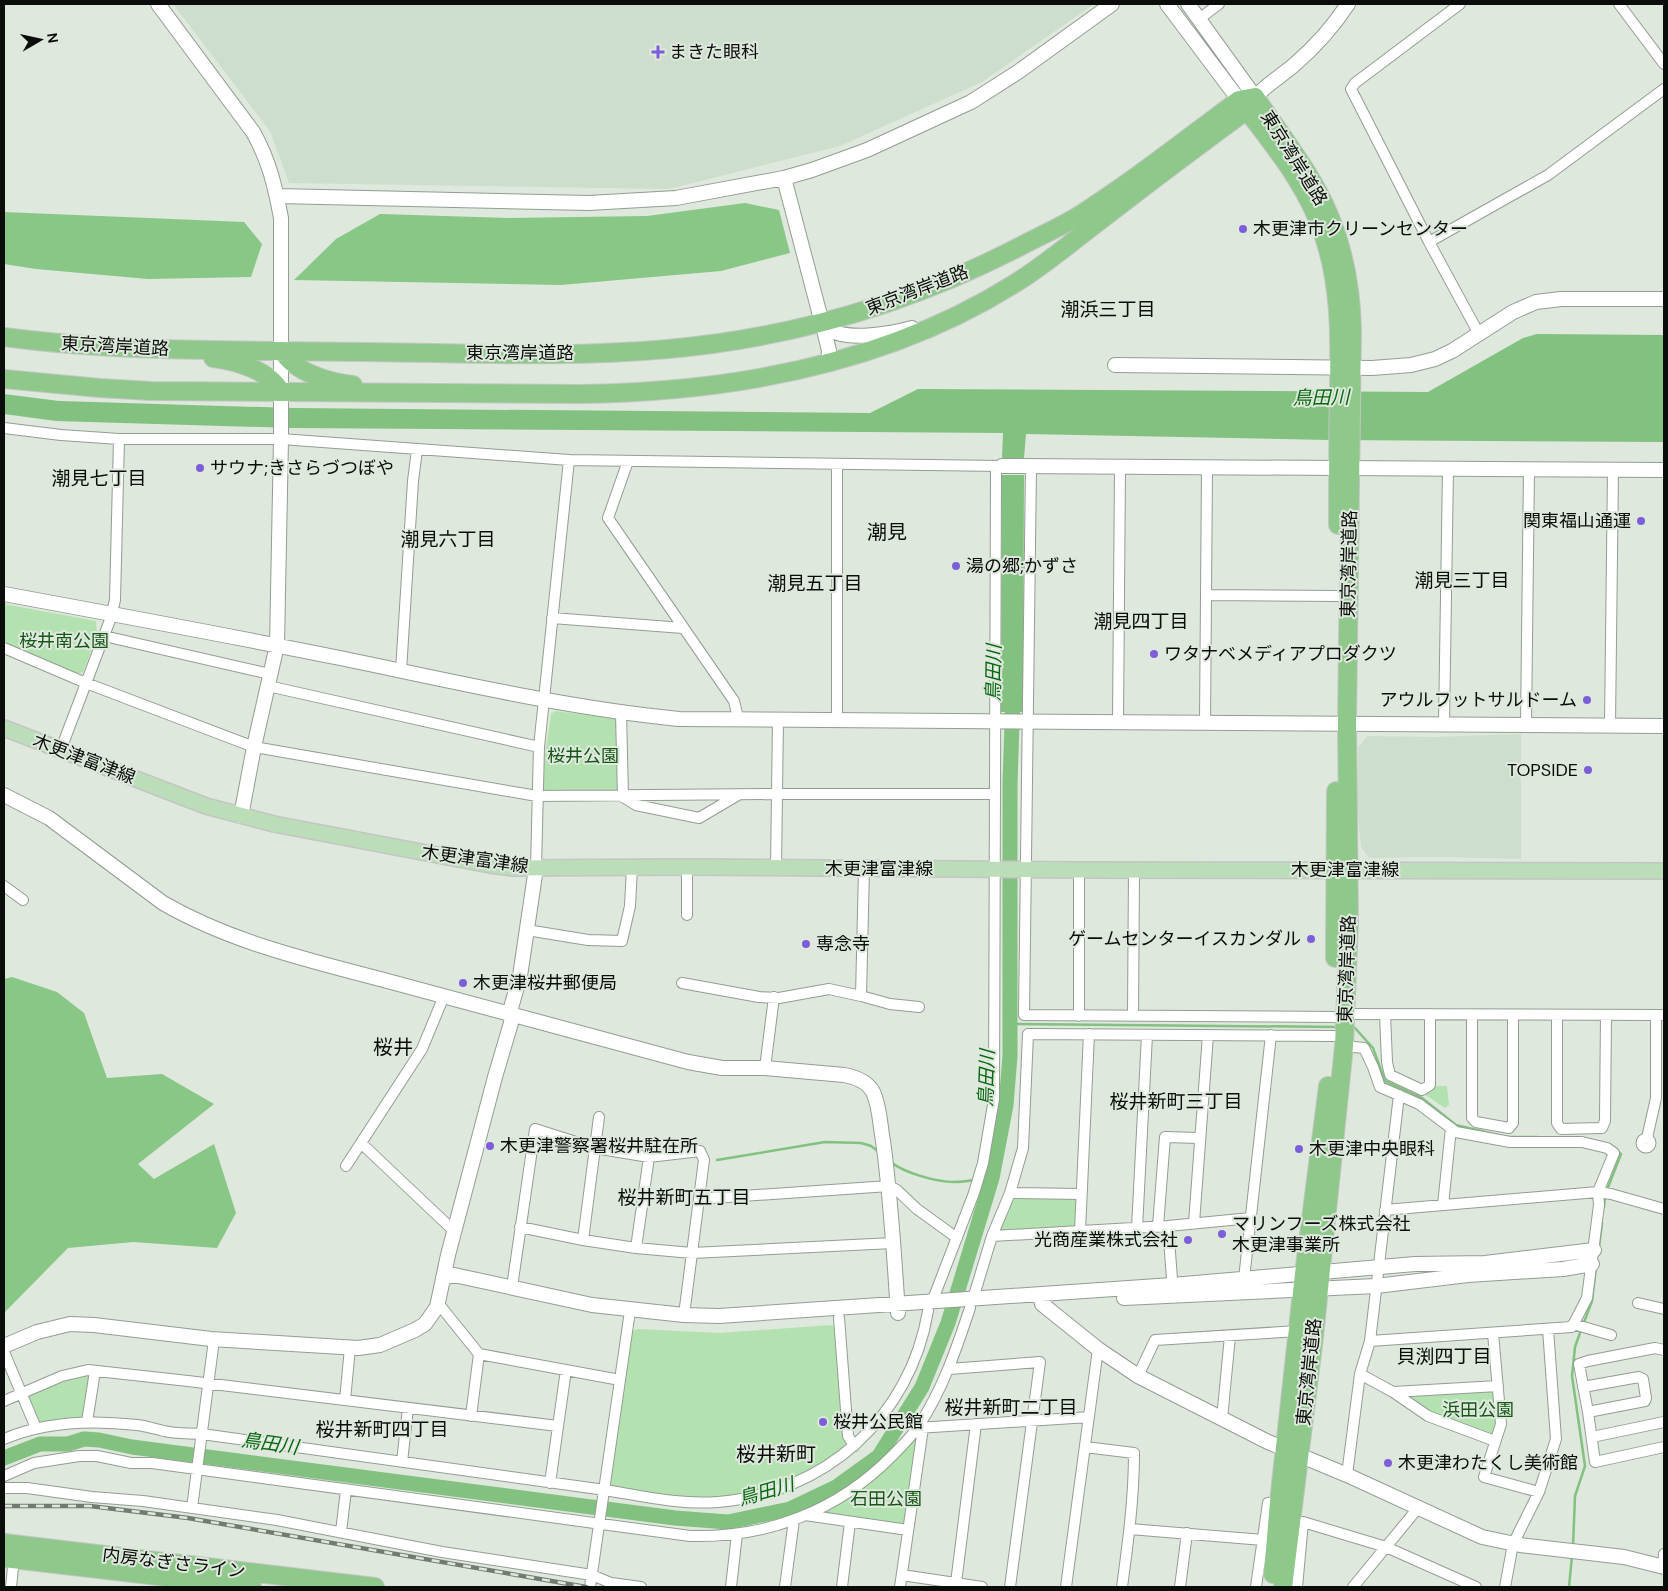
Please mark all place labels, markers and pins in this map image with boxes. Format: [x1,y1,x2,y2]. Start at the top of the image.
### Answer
place label: まきた眼科 [669,40,759,64]
marker: まきた眼科 [651,45,665,59]
place label: 木更津市クリーンセンター [1253,217,1468,241]
marker: 木更津市クリーンセンター [1237,223,1249,235]
place label: サウナ;きさらづつぼや [210,456,394,480]
marker: サウナ;きさらづつぼや [194,462,206,474]
place label: 関東福山通運 [1523,509,1631,533]
marker: 関東福山通運 [1635,515,1647,527]
place label: 湯の郷;かずさ [966,554,1078,578]
marker: 湯の郷;かずさ [950,560,962,572]
place label: ワタナベメディアプロダクツ [1164,642,1397,666]
marker: ワタナベメディアプロダクツ [1148,648,1160,660]
place label: アウルフットサルドーム [1380,688,1577,712]
marker: アウルフットサルドーム [1581,694,1593,706]
place label: TOPSIDE [1507,758,1578,782]
marker: TOPSIDE [1582,764,1594,776]
place label: ゲームセンターイスカンダル [1068,927,1301,951]
place label: 専念寺 [816,932,870,956]
marker: ゲームセンターイスカンダル [1305,933,1317,945]
marker: 専念寺 [800,938,812,950]
place label: 木更津桜井郵便局 [473,971,617,995]
marker: 木更津桜井郵便局 [457,977,469,989]
place label: 木更津警察署桜井駐在所 [500,1134,698,1158]
place label: 木更津中央眼科 [1309,1137,1435,1161]
marker: 木更津警察署桜井駐在所 [484,1140,496,1152]
marker: 木更津中央眼科 [1293,1143,1305,1155]
place label: マリンフーズ株式会社 木更津事業所 [1232,1212,1411,1257]
place label: 光商産業株式会社 [1034,1228,1178,1252]
marker: マリンフーズ株式会社 木更津事業所 [1216,1228,1228,1240]
marker: 光商産業株式会社 [1182,1234,1194,1246]
place label: 桜井公民館 [833,1410,923,1434]
marker: 桜井公民館 [817,1416,829,1428]
place label: 木更津わたくし美術館 [1398,1451,1578,1475]
marker: 木更津わたくし美術館 [1382,1457,1394,1469]

